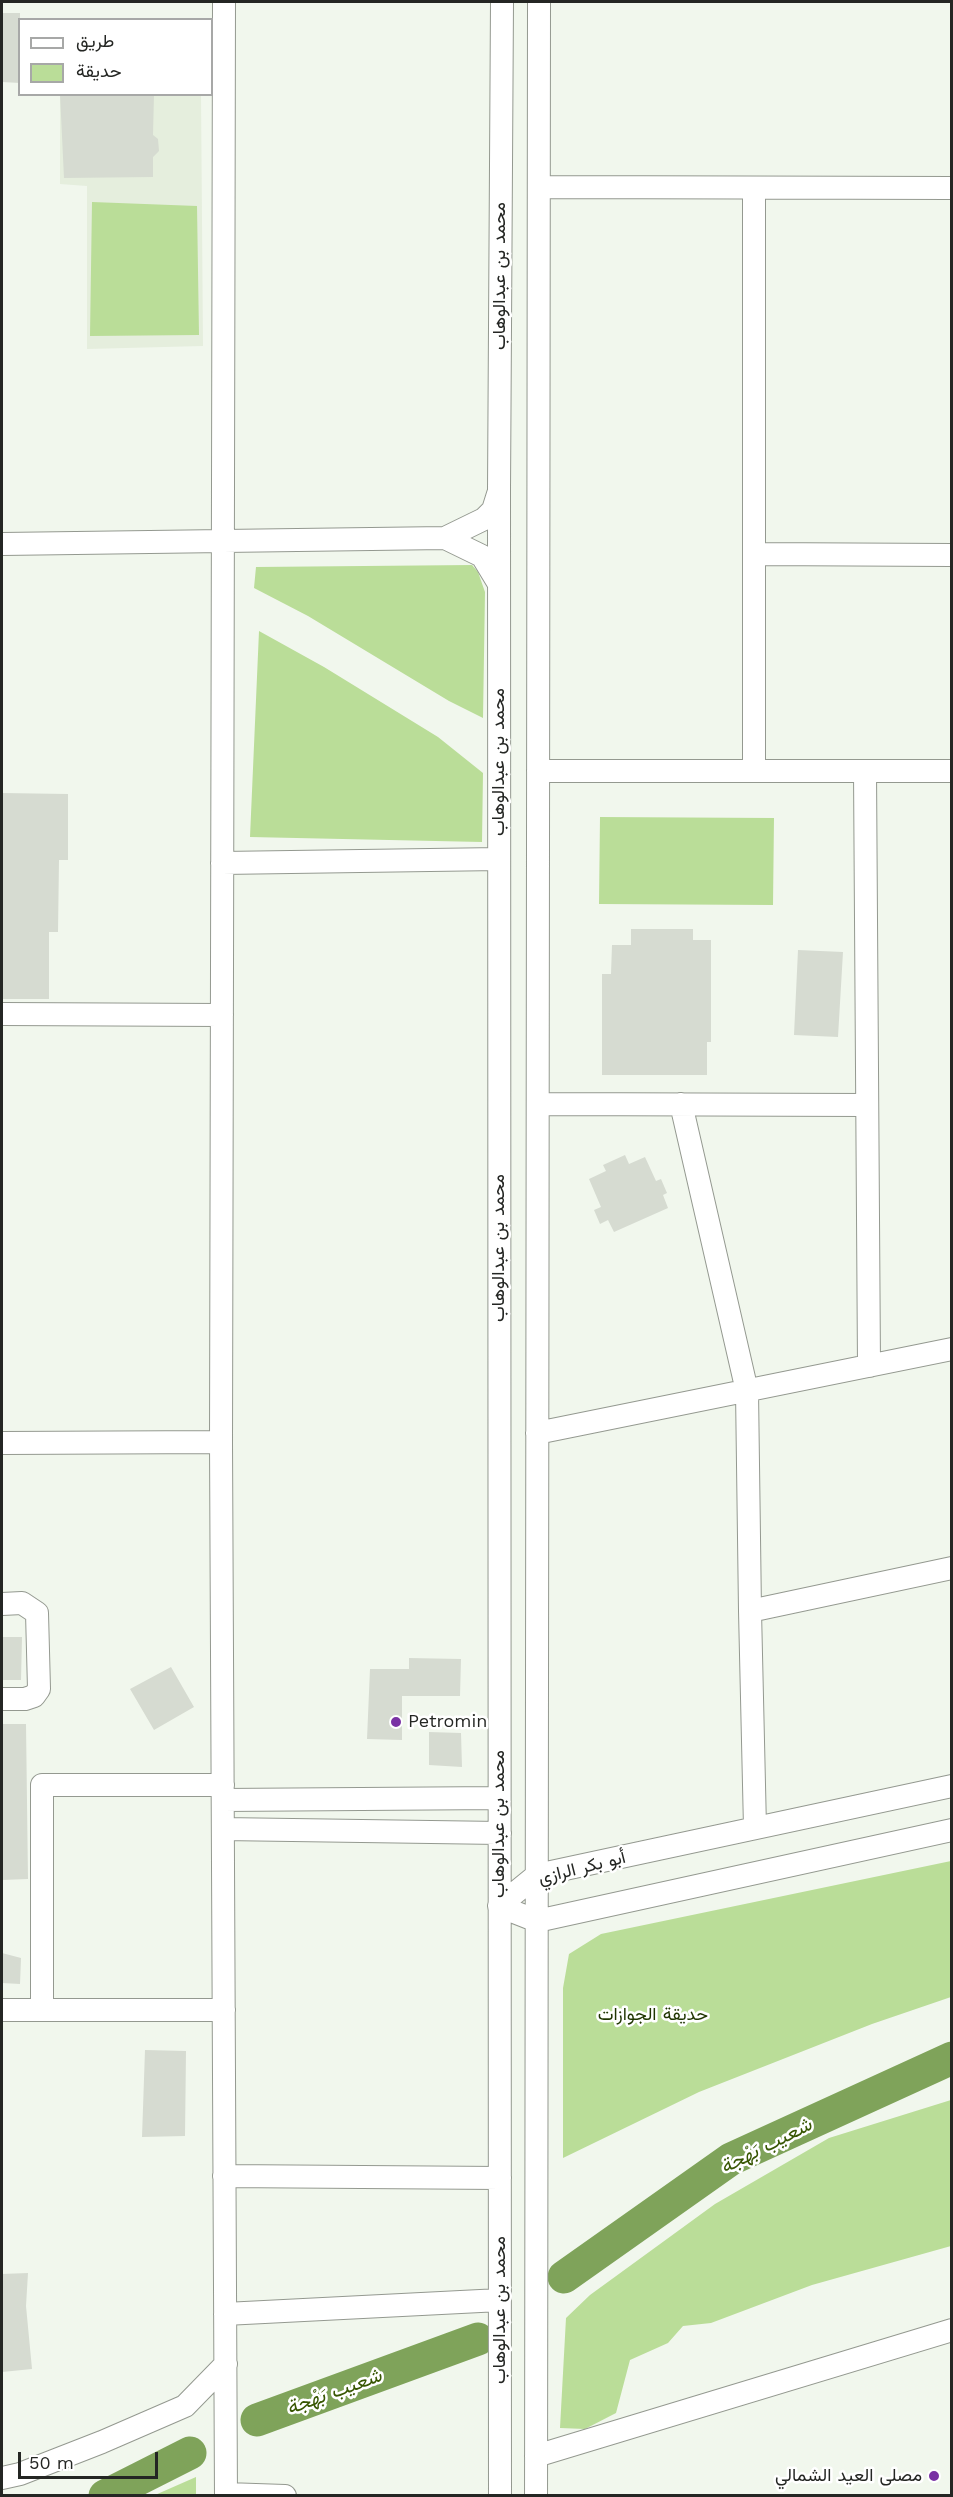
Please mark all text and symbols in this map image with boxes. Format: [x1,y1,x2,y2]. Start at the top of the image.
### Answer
legend [18,18,213,96]
text: طريق [76,30,114,51]
text: حديقة [76,60,122,81]
street label: محمد بن عبدالوهاب [489,202,511,350]
street label: محمد بن عبدالوهاب [488,688,510,836]
street label: محمد بن عبدالوهاب [488,1174,510,1322]
place label: Petromin [408,1711,487,1733]
marker: Petromin [389,1715,403,1729]
street label: محمد بن عبدالوهاب [488,1750,510,1898]
street label: أبو بكر الرازي [536,1847,628,1889]
park label: حديقة الجوازات [598,2004,708,2026]
water label: شعيب بَهْجة [716,2113,816,2179]
street label: محمد بن عبدالوهاب [489,2236,511,2384]
water label: شعيب بَهْجة [283,2364,385,2420]
scale bar [21,2440,160,2478]
text: 50 m [29,2452,74,2473]
place label: مصلى العيد الشمالي [775,2465,922,2487]
marker: مصلى العيد الشمالي [927,2469,941,2483]

